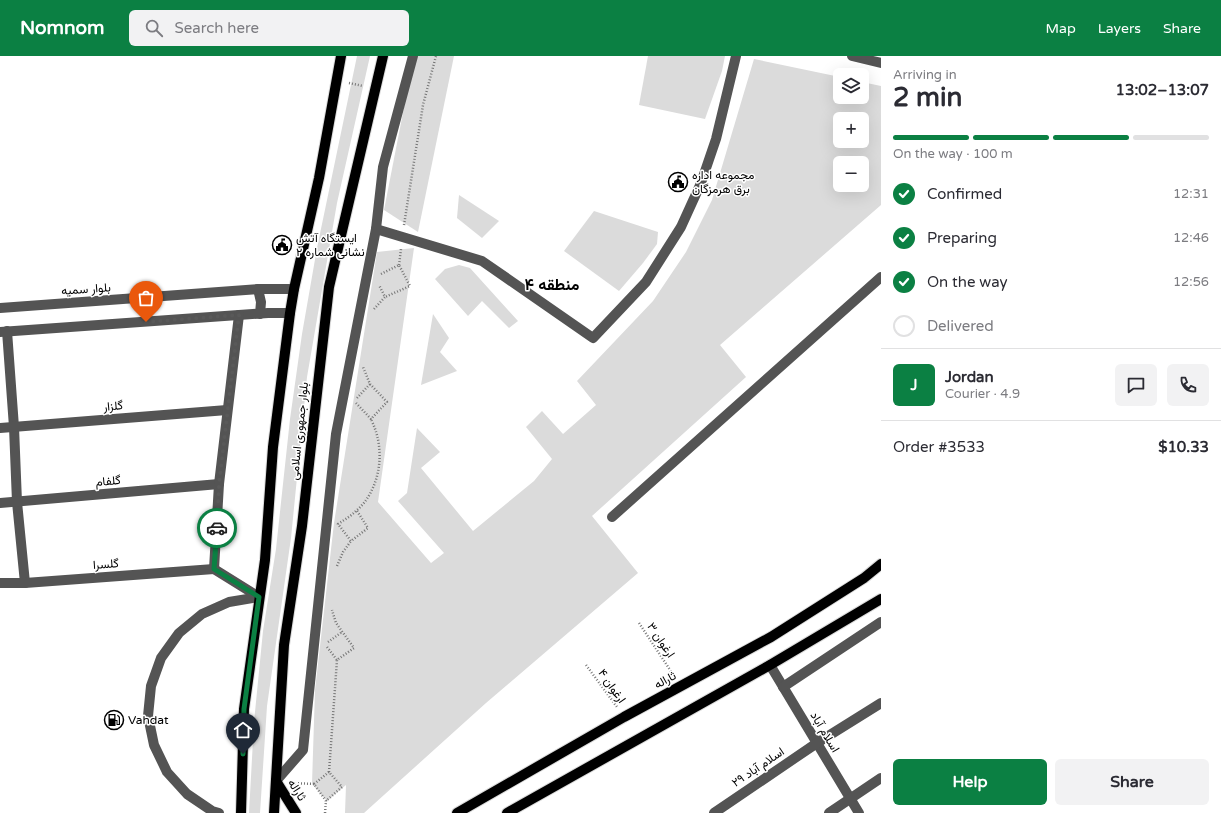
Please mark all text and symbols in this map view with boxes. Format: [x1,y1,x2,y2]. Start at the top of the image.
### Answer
search box [129,10,409,46]
text: Nomnom [20,17,105,39]
icon: search [143,17,165,39]
text: Search here [175,19,259,37]
text: Map [1046,20,1076,37]
text: Layers [1098,20,1141,37]
text: Share [1163,20,1201,37]
text: Arriving in [893,67,957,83]
map controls [833,68,869,192]
button: layers [833,68,869,104]
text: 13:02–13:07 [1116,81,1209,99]
text: 2 min [893,82,962,113]
button: + [833,112,869,148]
text: On the way · 100 m [893,146,1013,162]
button: − [833,156,869,192]
place label: مجموعه اداره برق هرمزگان [692,168,754,197]
public building icon: مجموعه اداره برق هرمزگان [667,171,689,193]
icon: check [893,183,915,205]
text: Confirmed [927,185,1002,203]
text: 12:31 [1173,186,1209,202]
icon: check [893,227,915,249]
text: Preparing [927,229,997,247]
text: 12:46 [1173,230,1209,246]
place label: ایستگاه آتش نشانی شماره ۲ [296,231,365,260]
public building icon: ایستگاه آتش نشانی شماره ۲ [271,234,293,256]
icon: check [893,271,915,293]
text: On the way [927,273,1007,291]
text: 12:56 [1173,274,1209,290]
district label: منطقه ۴ [525,275,580,295]
street label: بلوار سمیه [61,280,111,299]
pin [129,281,163,322]
icon: bag [135,287,157,309]
text: Delivered [927,317,994,335]
button: chat [1115,364,1157,406]
button: phone [1167,364,1209,406]
text: Jordan [945,368,994,386]
text: J [911,376,918,394]
street label: بلوار جمهوری اسلامی [287,381,312,481]
text: Courier · 4.9 [945,386,1020,402]
street label: گلزار [102,398,124,415]
text: Order #3533 [893,438,985,456]
text: $10.33 [1158,438,1209,456]
street label: گلفام [95,473,121,490]
courier [197,508,237,548]
icon: car [206,517,228,539]
street label: گلسرا [93,556,119,573]
street label: ارغوان ۳ [643,620,678,661]
street label: ارغوان ۴ [594,666,629,706]
street label: ثاراله [652,668,679,693]
fuel station icon: Vahdat [103,709,125,731]
street label: اسلام آباد [807,709,843,755]
place label: Vahdat [128,713,169,727]
pin [226,713,260,754]
icon: home [232,719,254,741]
street label: اسلام آباد ۲۹ [729,744,787,790]
button: Help [893,759,1047,805]
button: Share [1055,759,1209,805]
street label: ثاراله [284,777,309,804]

